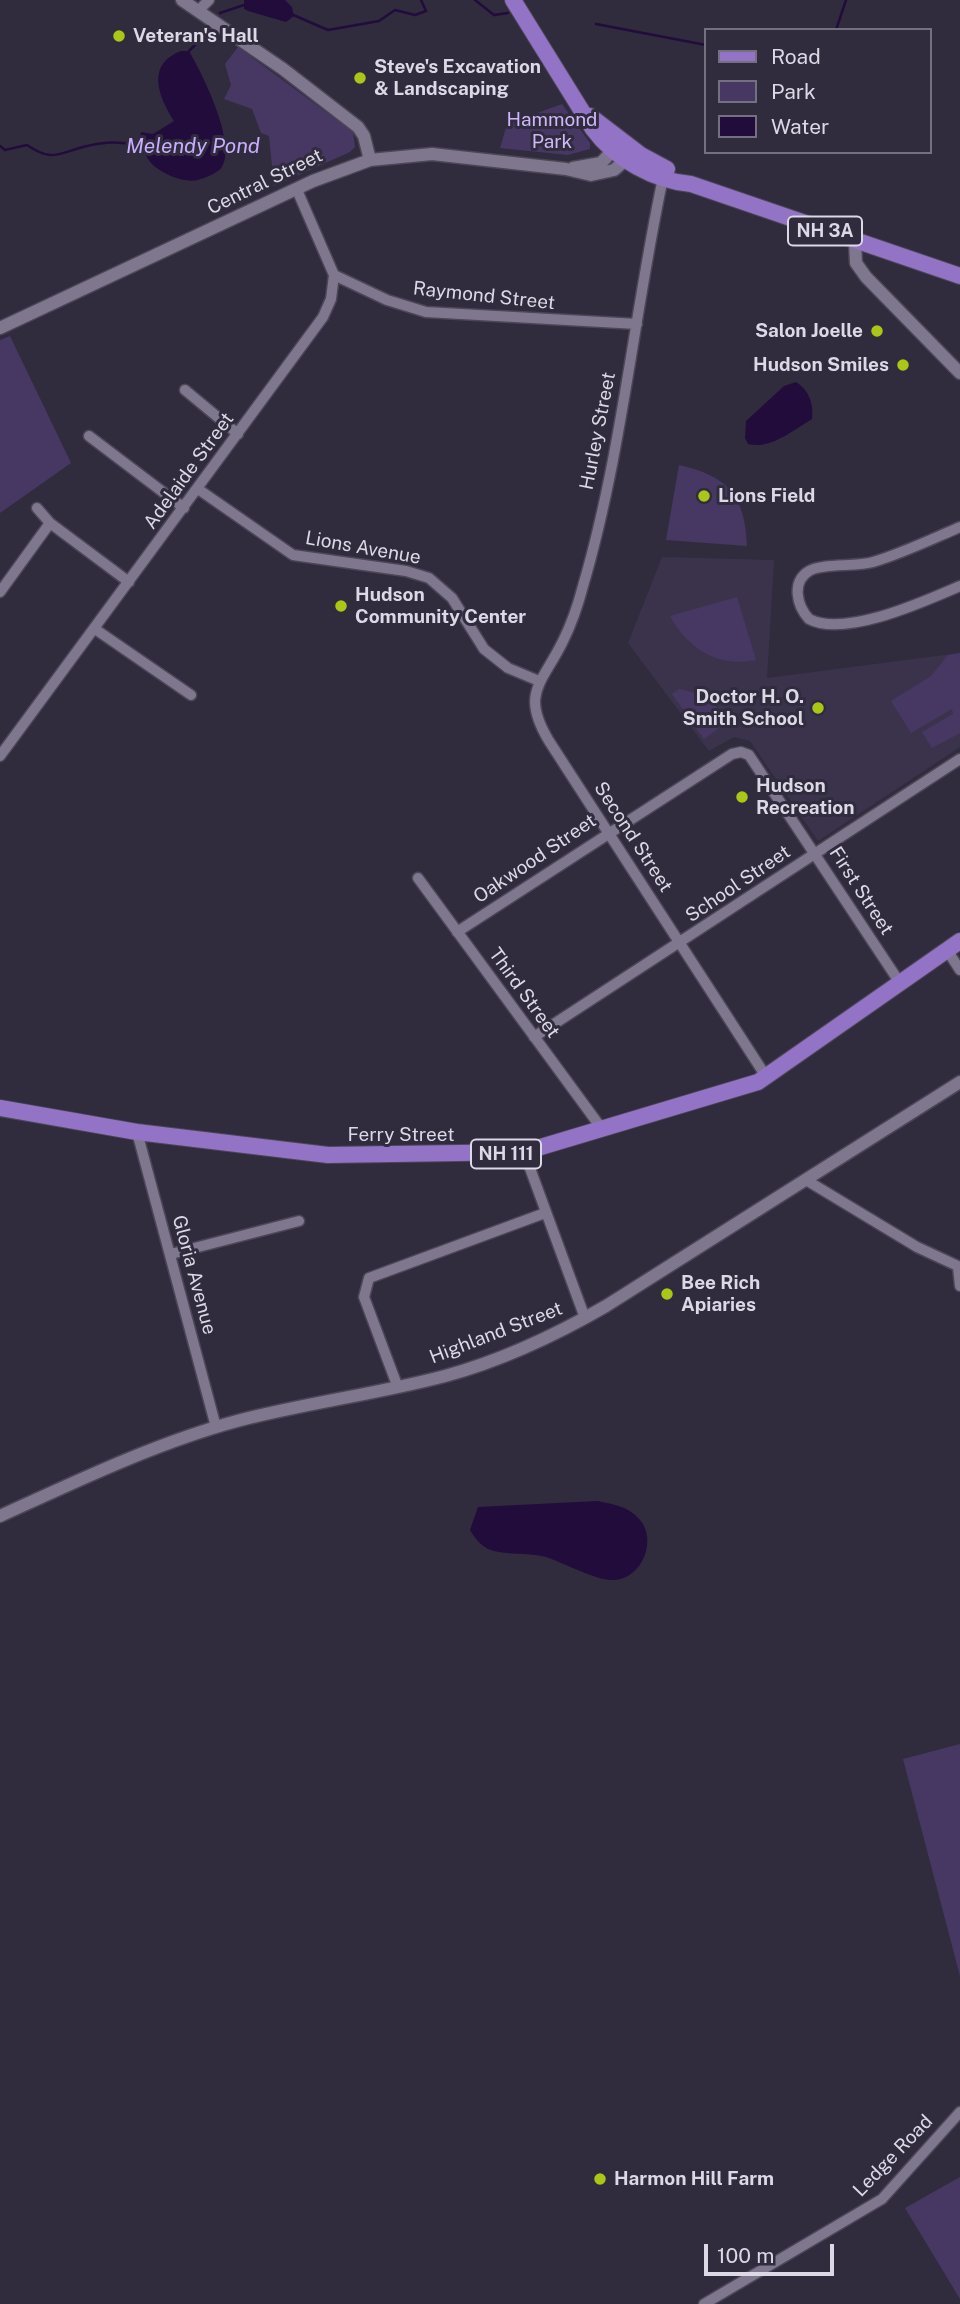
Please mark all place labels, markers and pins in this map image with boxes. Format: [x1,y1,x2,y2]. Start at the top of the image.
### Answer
place label: Veteran's Hall [133,25,259,47]
marker: Veteran's Hall [111,28,127,44]
place label: Steve's Excavation & Landscaping [374,56,541,100]
marker: Steve's Excavation & Landscaping [352,70,368,86]
place label: Salon Joelle [755,320,863,342]
marker: Salon Joelle [869,323,885,339]
place label: Hudson Smiles [753,354,889,376]
marker: Hudson Smiles [895,357,911,373]
place label: Lions Field [718,485,815,507]
marker: Lions Field [696,488,712,504]
place label: Hudson Community Center [355,584,526,628]
marker: Hudson Community Center [333,598,349,614]
place label: Doctor H. O. Smith School [683,686,804,730]
marker: Doctor H. O. Smith School [810,700,826,716]
place label: Hudson Recreation [756,775,854,819]
marker: Hudson Recreation [734,789,750,805]
place label: Bee Rich Apiaries [681,1272,760,1316]
marker: Bee Rich Apiaries [659,1286,675,1302]
place label: Harmon Hill Farm [614,2168,774,2190]
marker: Harmon Hill Farm [592,2171,608,2187]

